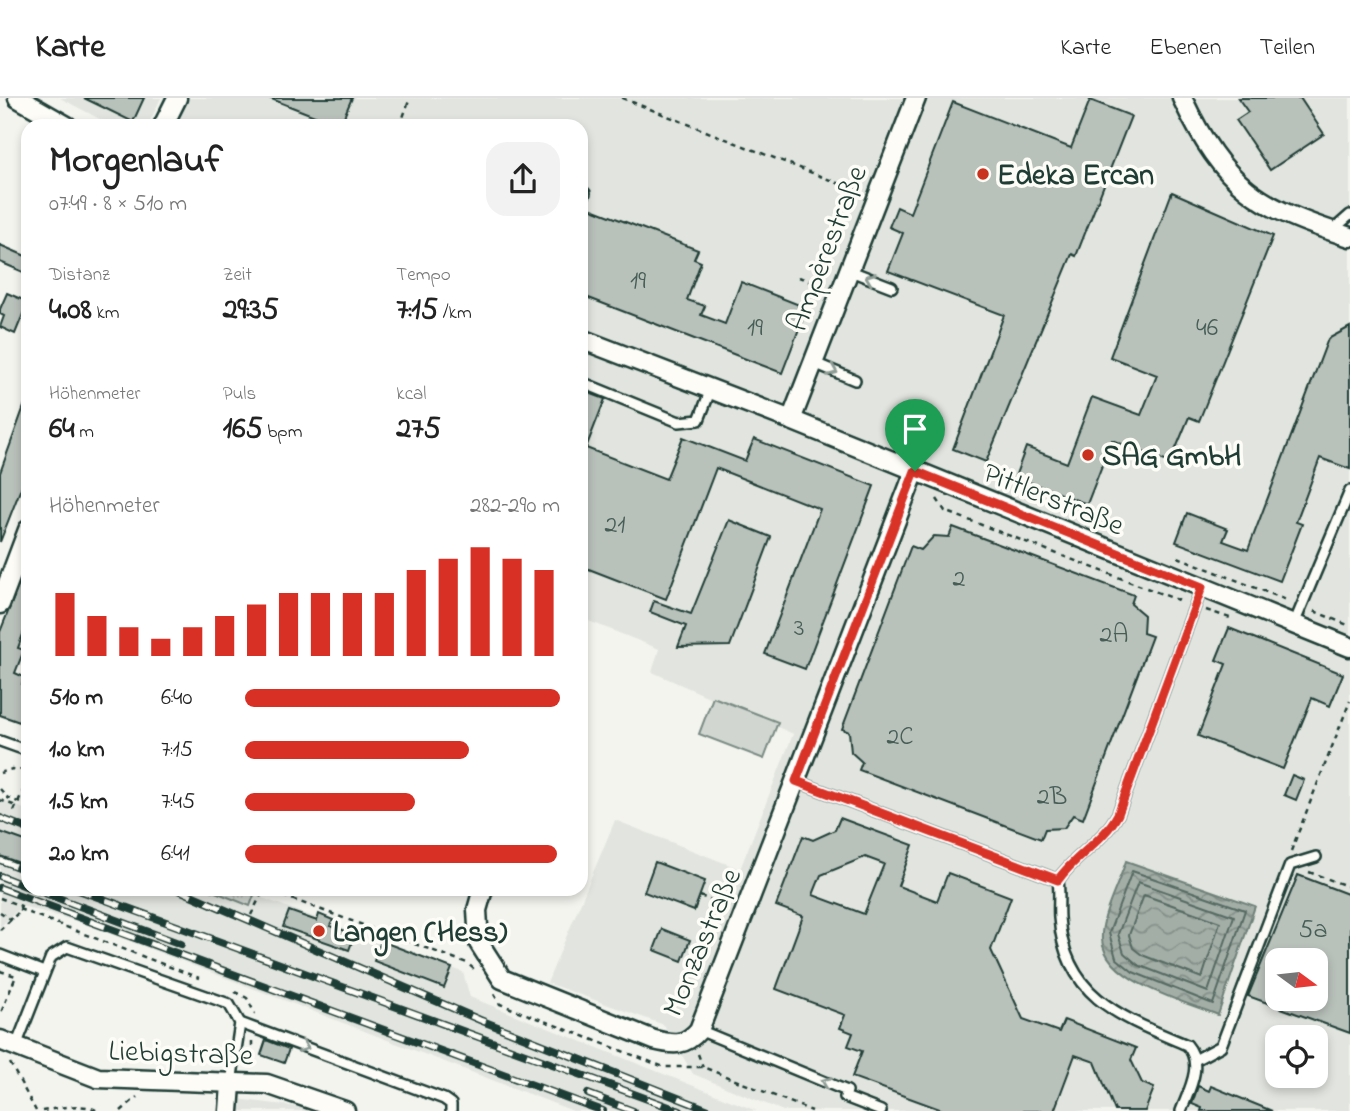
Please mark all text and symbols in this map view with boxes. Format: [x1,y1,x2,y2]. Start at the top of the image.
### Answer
text: Karte [35,24,105,72]
text: Karte [1060,31,1111,66]
text: Ebenen [1149,31,1222,66]
text: Teilen [1260,31,1315,66]
text: Morgenlauf [49,134,223,190]
button: share [486,142,560,216]
place label: Edeka Ercan [997,155,1154,199]
street label: Ampèrestraße [777,159,881,338]
marker: Edeka Ercan [975,166,991,182]
text: 07:49 · 8 × 510 m [49,188,187,221]
text: Distanz [49,262,110,289]
text: Zeit [223,262,252,289]
text: Tempo [396,262,451,289]
house number: 19 [630,263,646,301]
one-way arrow [864,273,876,287]
text: 4.08 [49,289,92,333]
text: 29:35 [223,289,279,333]
text: 7:15 [396,289,438,333]
text: km [92,300,120,327]
text: /km [438,300,472,327]
house number: 19 [747,310,763,348]
house number: 46 [1196,310,1218,348]
one-way arrow [826,363,839,377]
text: Höhenmeter [49,381,140,408]
text: Puls [223,381,256,408]
text: kcal [396,381,427,408]
pin [885,399,945,471]
text: 64 [49,408,75,452]
text: 165 [223,408,263,452]
text: 275 [396,408,441,452]
icon: arrive [896,410,934,448]
text: m [75,419,94,446]
text: bpm [263,419,302,446]
place label: SAG GmbH [1102,436,1241,480]
marker: SAG GmbH [1080,447,1096,463]
street label: Pittlerstraße [976,452,1131,549]
text: Höhenmeter [49,490,160,523]
text: 282–290 m [470,490,560,523]
house number: 21 [604,507,626,545]
house number: 2 [953,561,966,599]
house number: 3 [794,610,804,648]
house number: 2A [1100,617,1128,655]
text: 510 m [49,682,103,715]
text: 6:40 [161,682,193,715]
house number: 2C [886,719,914,757]
text: 1.0 km [49,734,105,767]
text: 7:15 [161,734,193,767]
house number: 2B [1037,779,1067,817]
text: 1.5 km [49,786,108,819]
text: 7:45 [161,786,195,819]
text: 2.0 km [49,838,109,871]
text: 6:41 [161,838,190,871]
street label: Monzastraße [653,862,755,1024]
place label: Langen (Hess) [333,912,507,957]
house number: 5a [1299,912,1327,950]
marker: Langen (Hess) [311,923,327,939]
north arrow [1265,948,1328,1012]
map controls [1265,948,1328,1088]
button: locate [1265,1025,1328,1088]
street label: Liebigstraße [108,1030,255,1080]
one-way arrow [297,1038,309,1052]
one-way arrow [821,1077,833,1091]

